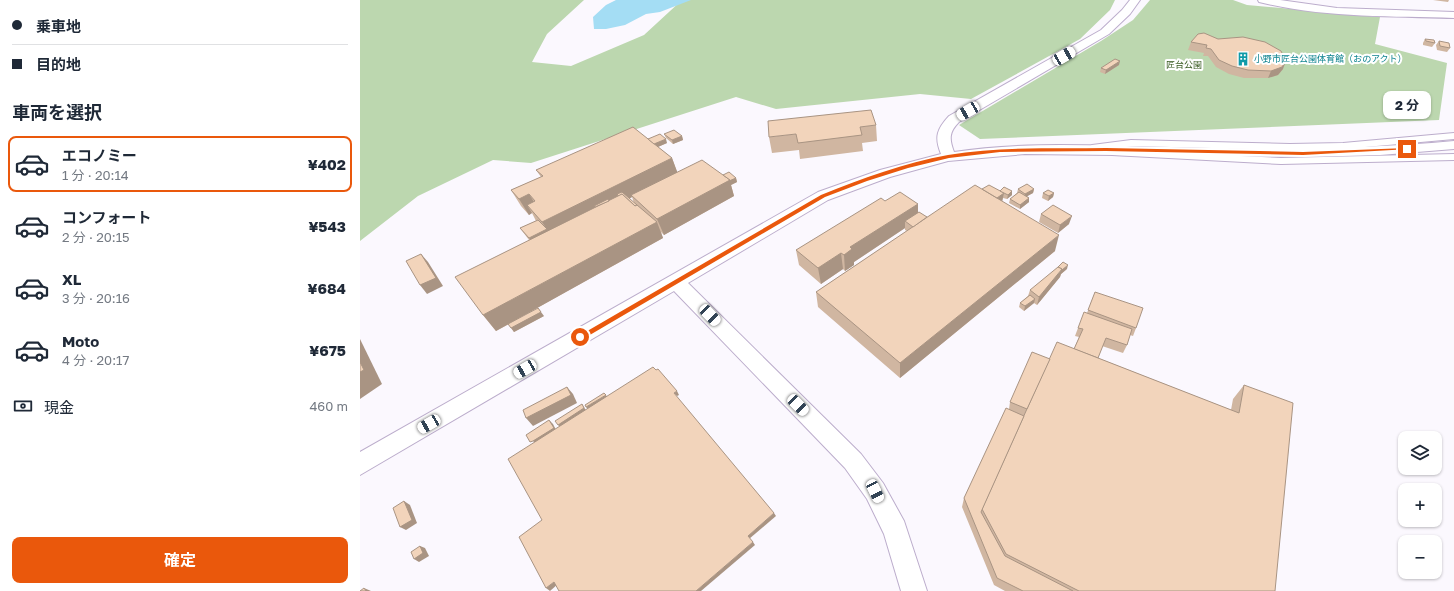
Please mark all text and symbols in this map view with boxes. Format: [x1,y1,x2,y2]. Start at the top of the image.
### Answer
text: 乗車地 [36,17,81,35]
car [1051,45,1077,67]
building icon: 小野市匠台公園体育館（おのアクト） [1235,51,1251,67]
place label: 小野市匠台公園体育館（おのアクト） [1254,53,1407,64]
text: 目的地 [36,55,81,73]
park label: 匠台公園 [1166,59,1202,70]
callout: 2 分 [1383,91,1431,119]
text: 2 分 [1395,97,1419,113]
car [955,100,981,122]
text: 車両を選択 [12,101,102,123]
route end [1398,140,1416,158]
icon: car [14,146,50,182]
text: エコノミー [62,146,137,164]
text: ¥402 [308,155,346,173]
text: 1 分 · 20:14 [62,167,129,183]
icon: car [14,208,50,244]
text: コンフォート [62,208,152,226]
text: ¥543 [308,217,346,235]
text: 2 分 · 20:15 [62,229,130,245]
icon: car [14,270,50,306]
text: XL [62,270,81,288]
text: ¥684 [308,279,346,297]
text: 3 分 · 20:16 [62,290,130,306]
car [697,302,723,328]
route start [571,328,589,346]
icon: car [14,332,50,368]
text: Moto [62,332,99,350]
text: ¥675 [309,341,346,359]
text: 4 分 · 20:17 [62,352,129,368]
car [512,358,538,380]
car [785,392,811,418]
icon: cash [12,395,34,417]
text: 現金 [44,398,74,416]
text: 460 m [309,398,348,414]
car [416,413,442,435]
map controls [1398,431,1442,579]
button: layers [1398,431,1442,475]
car [864,478,886,504]
button: + [1398,483,1442,527]
button: − [1398,535,1442,579]
button: 確定 [12,537,348,583]

